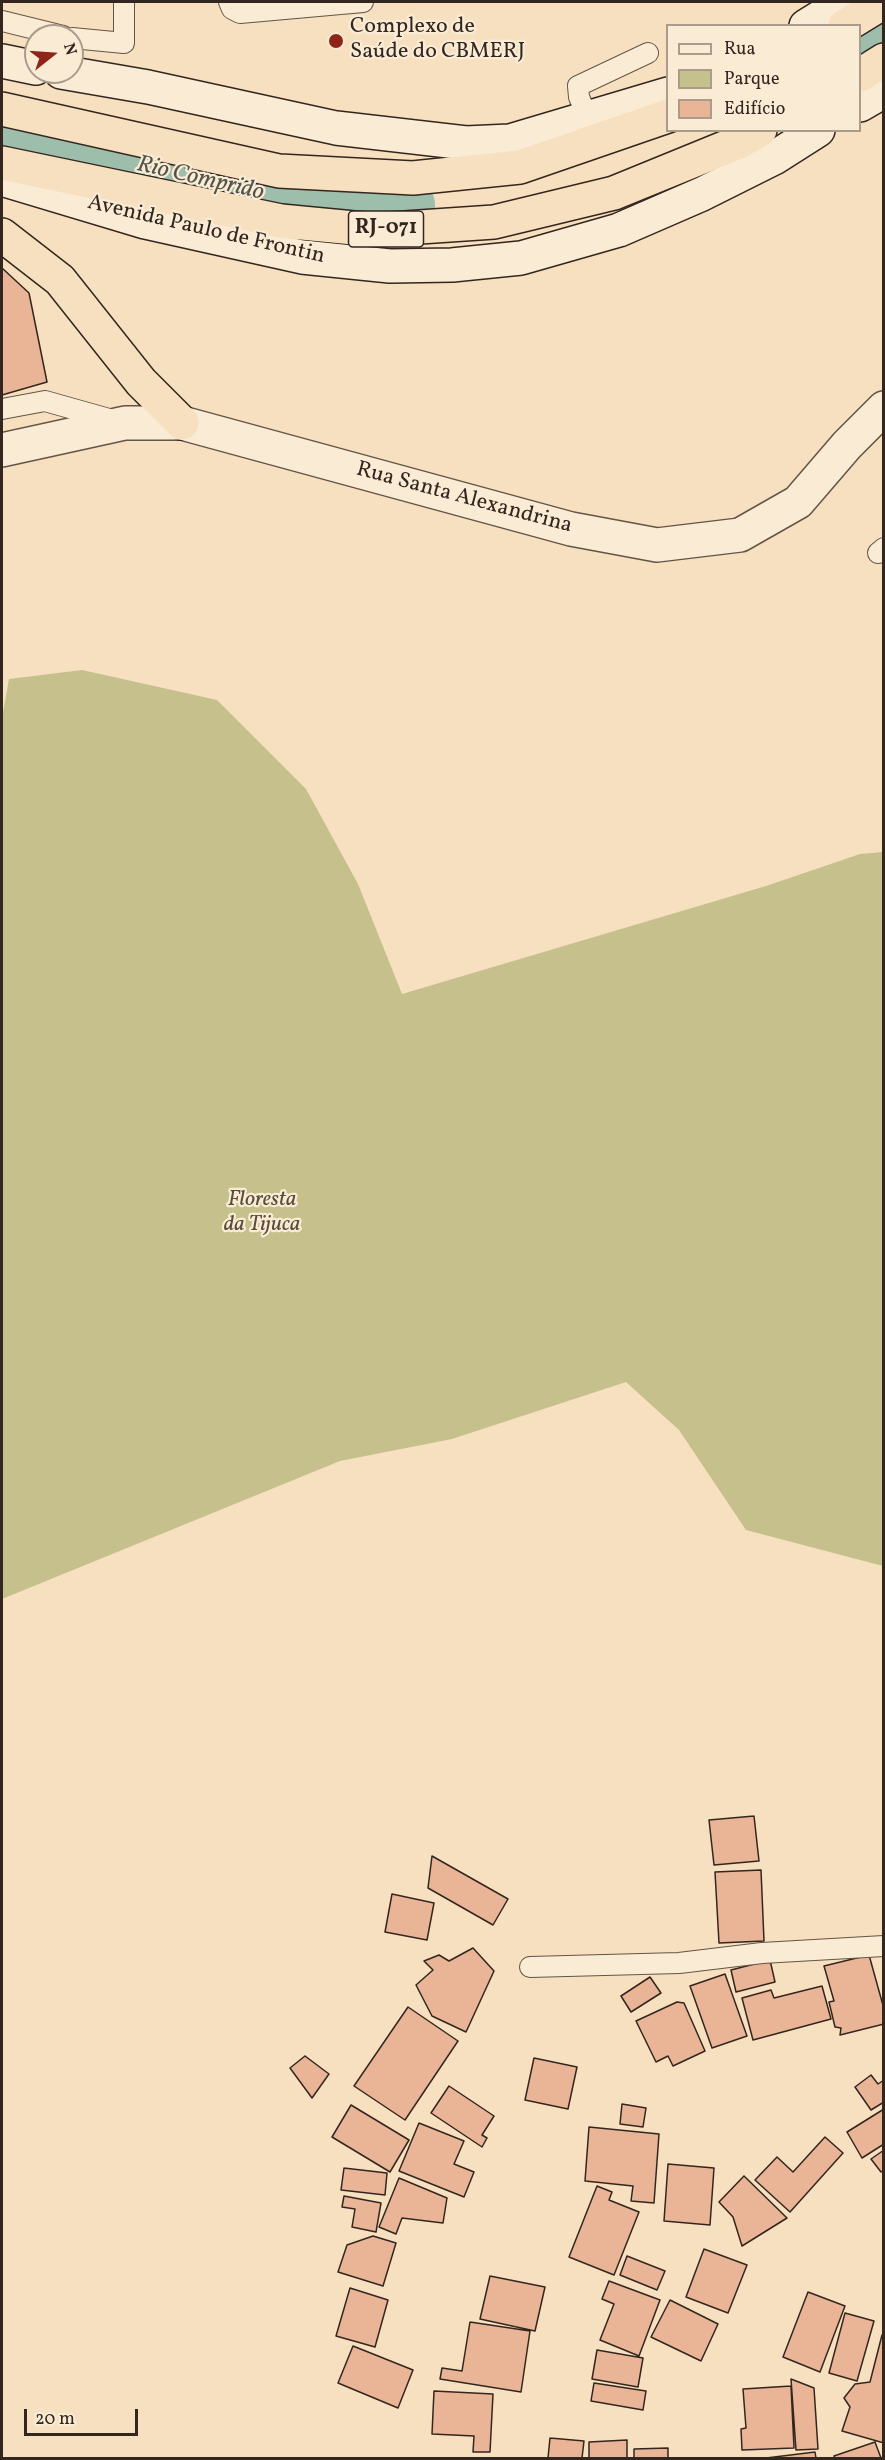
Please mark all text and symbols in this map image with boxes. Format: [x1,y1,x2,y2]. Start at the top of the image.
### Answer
place label: Complexo de Saúde do CBMERJ [350,15,525,66]
north arrow [24,24,84,84]
legend [666,24,861,132]
marker: Complexo de Saúde do CBMERJ [327,32,345,50]
text: Rua [724,37,755,62]
text: N [57,41,82,58]
text: Parque [724,67,779,92]
text: Edifício [724,97,785,122]
water label: Rio Comprido [134,151,266,209]
street label: Avenida Paulo de Frontin [85,191,327,271]
road number: RJ-071 [348,211,424,247]
street label: Rua Santa Alexandrina [353,457,575,541]
park label: Floresta da Tijuca [224,1188,300,1240]
scale bar [27,2397,141,2435]
text: 20 m [35,2407,75,2432]

